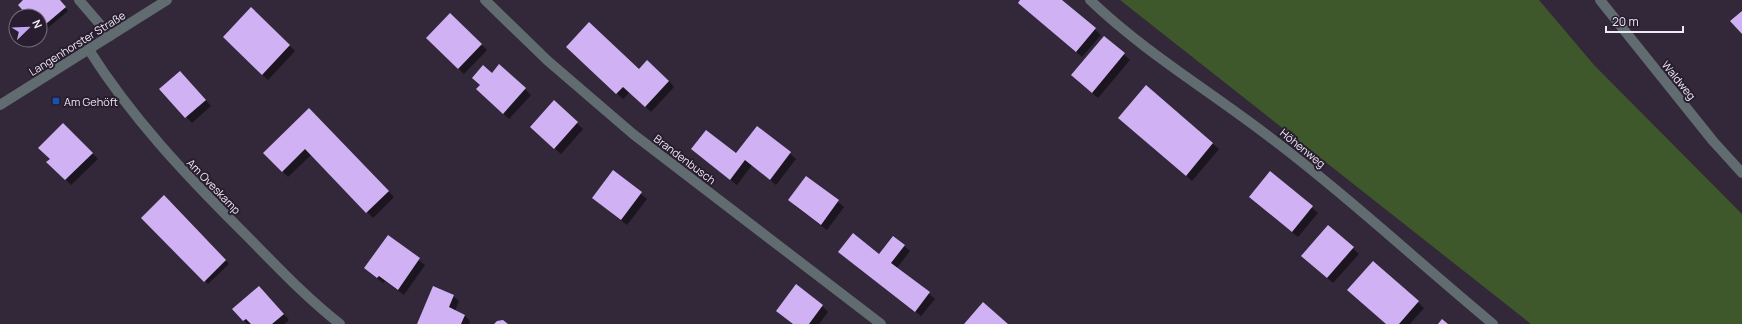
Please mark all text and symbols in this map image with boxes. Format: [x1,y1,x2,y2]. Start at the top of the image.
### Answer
street label: Langenhorster Straße [26,7,129,79]
north arrow [8,8,48,48]
scale bar [1606,8,1683,34]
text: 20 m [1612,13,1639,30]
text: N [29,17,46,31]
street label: Waldweg [1659,57,1699,103]
place label: Am Gehöft [64,94,118,109]
marker: Am Gehöft [51,96,61,106]
street label: Höhenweg [1277,125,1329,171]
street label: Brandenbusch [651,131,719,187]
street label: Am Oveskamp [184,155,245,217]

